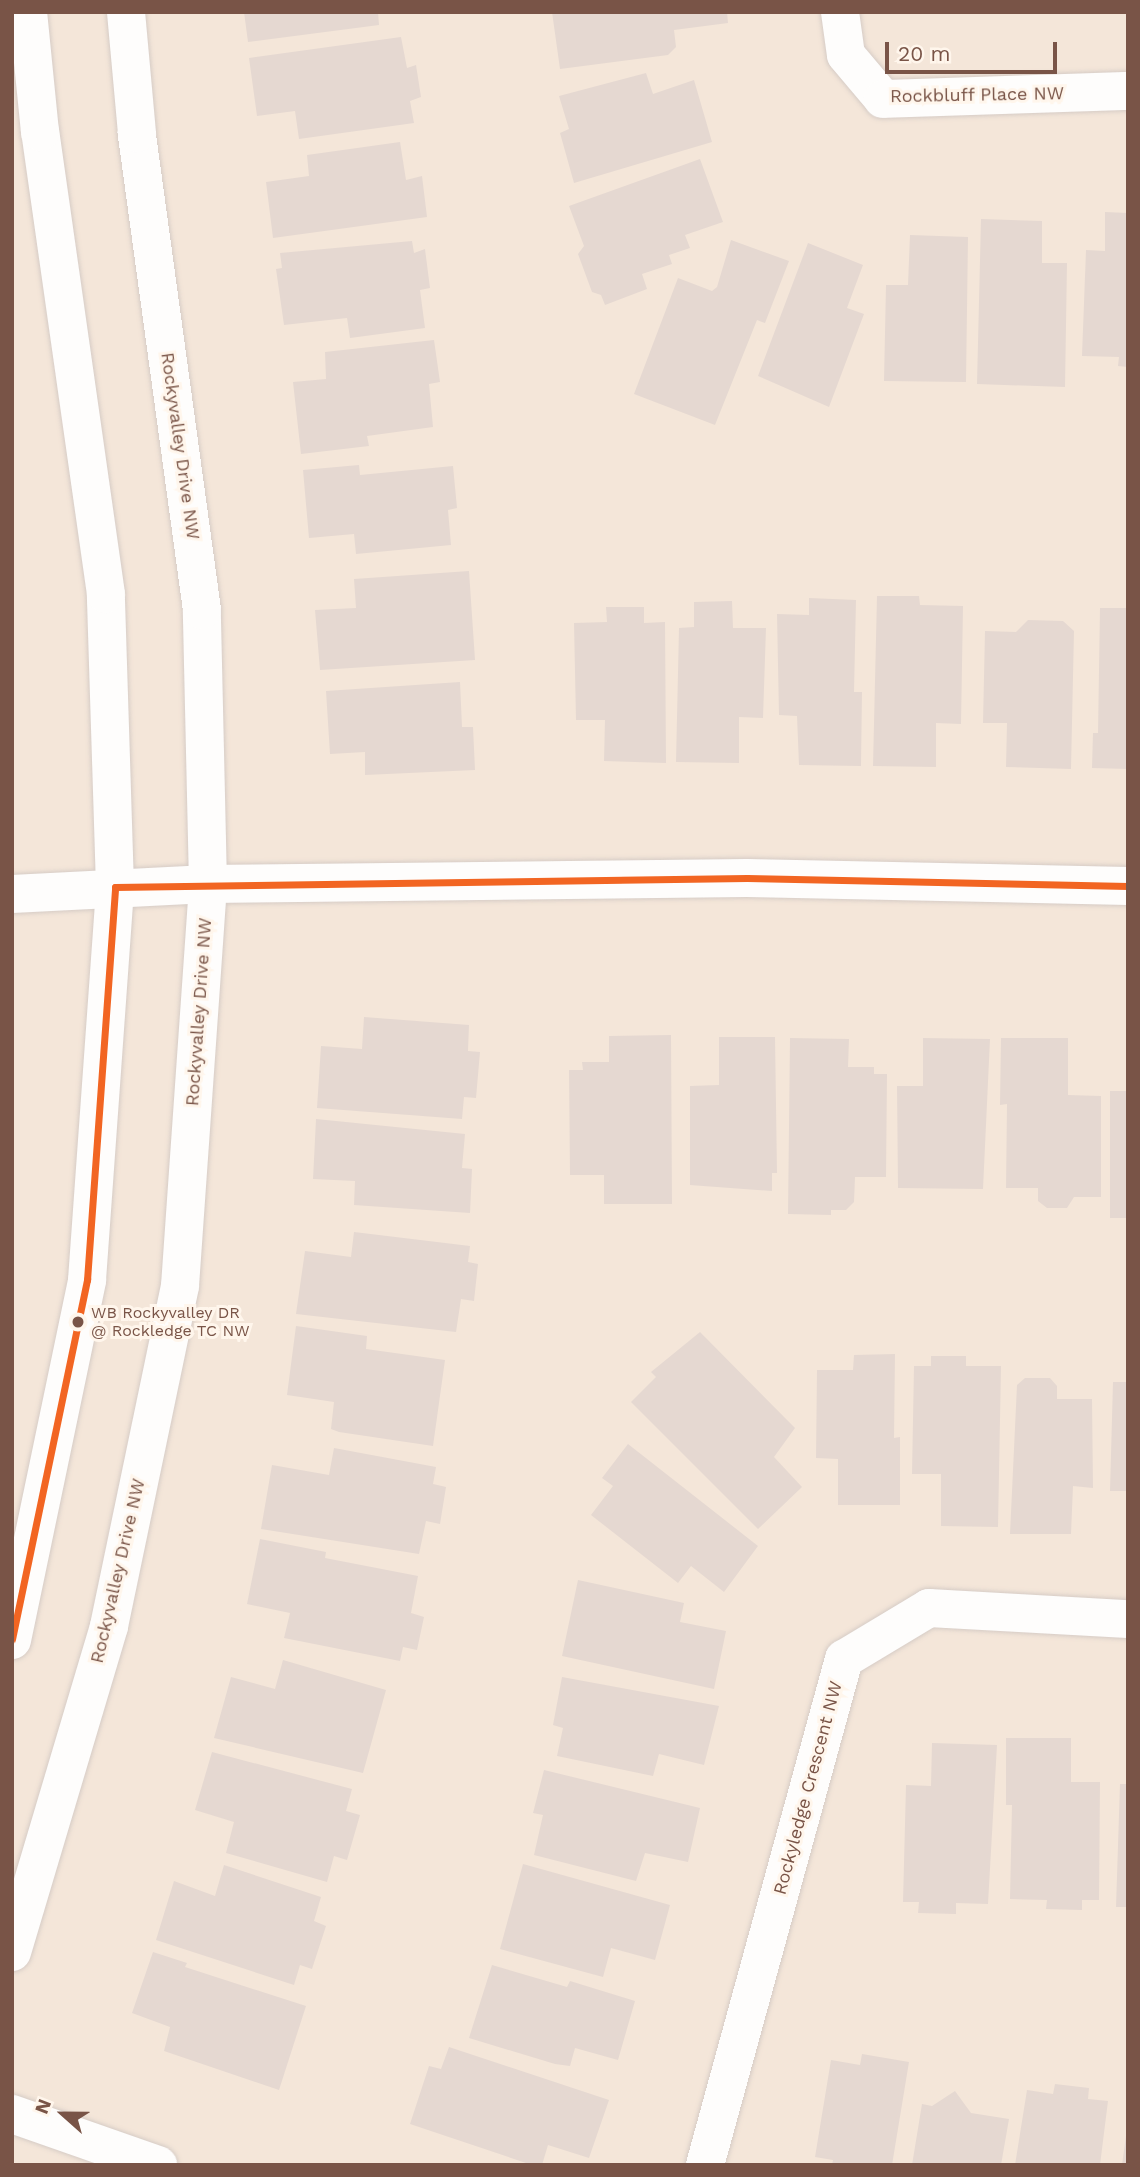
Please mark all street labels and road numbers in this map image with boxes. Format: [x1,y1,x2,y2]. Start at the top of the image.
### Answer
street label: Rockbluff Place NW [889,83,1065,107]
street label: Rockyvalley Drive NW [156,351,204,541]
street label: Rockyvalley Drive NW [182,917,216,1107]
street label: Rockyvalley Drive NW [86,1476,150,1666]
street label: Rockyledge Crescent NW [769,1679,847,1897]

